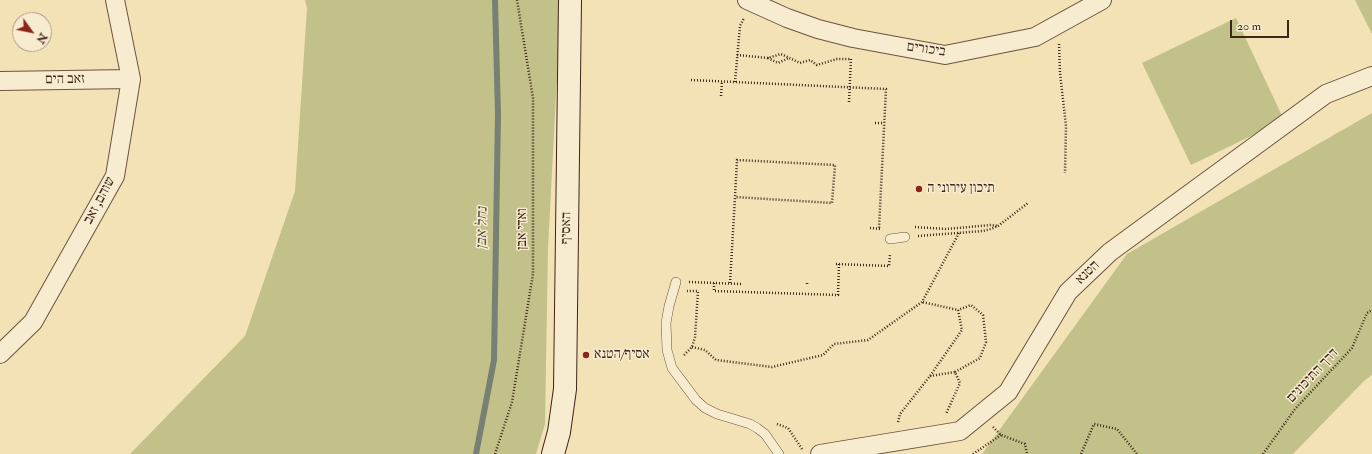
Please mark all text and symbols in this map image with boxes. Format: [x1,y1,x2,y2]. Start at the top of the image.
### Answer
north arrow [12,12,52,52]
scale bar [1232,12,1291,38]
text: 20 m [1237,19,1261,34]
text: N [34,31,50,46]
street label: ביכורים [905,39,947,61]
street label: זאב הים [45,71,85,89]
street label: שוהם, זאב [81,174,119,228]
place label: תיכון עירוני ה [927,181,995,197]
marker: תיכון עירוני ה [914,184,924,194]
water label: נחל אבן [474,207,492,249]
street label: ואדי אבן [515,208,531,250]
street label: האסיף [558,212,576,244]
street label: הטנא [1072,258,1104,288]
street label: דרך התיכונים [1284,345,1342,407]
place label: אסיף/הטנא [594,347,650,363]
marker: אסיף/הטנא [581,350,591,360]

